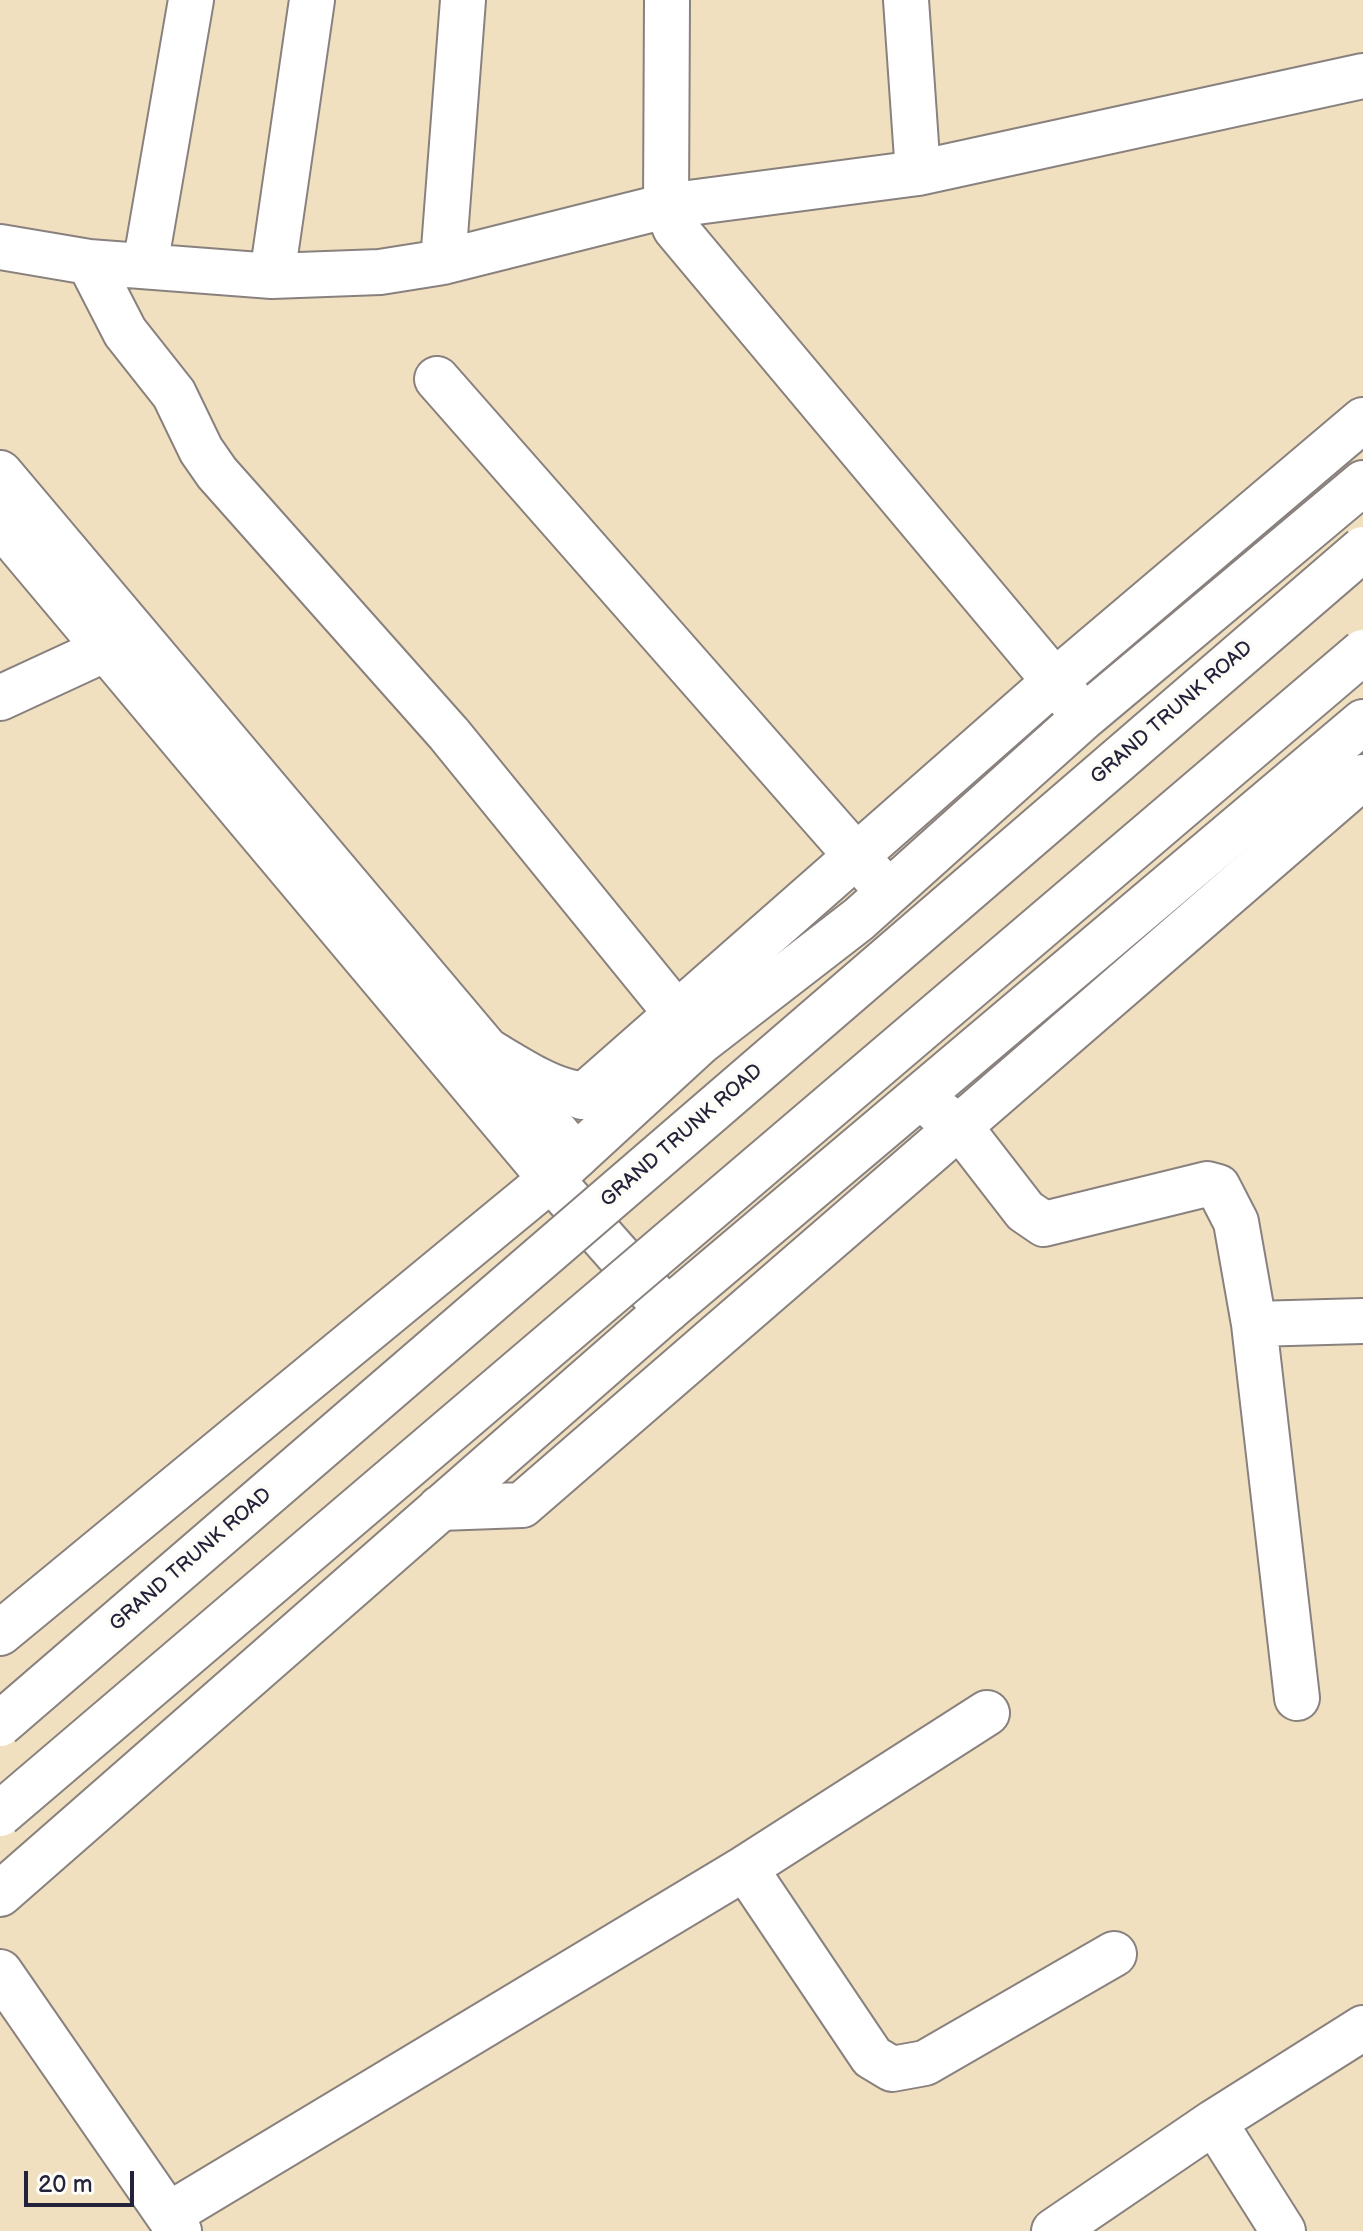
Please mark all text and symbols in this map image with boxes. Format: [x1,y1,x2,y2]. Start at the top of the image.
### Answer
street label: GRAND TRUNK ROAD [1086,636,1258,790]
street label: GRAND TRUNK ROAD [596,1059,768,1213]
street label: GRAND TRUNK ROAD [105,1483,277,1637]
scale bar [28,2155,138,2205]
text: 20 m [38,2170,93,2199]

